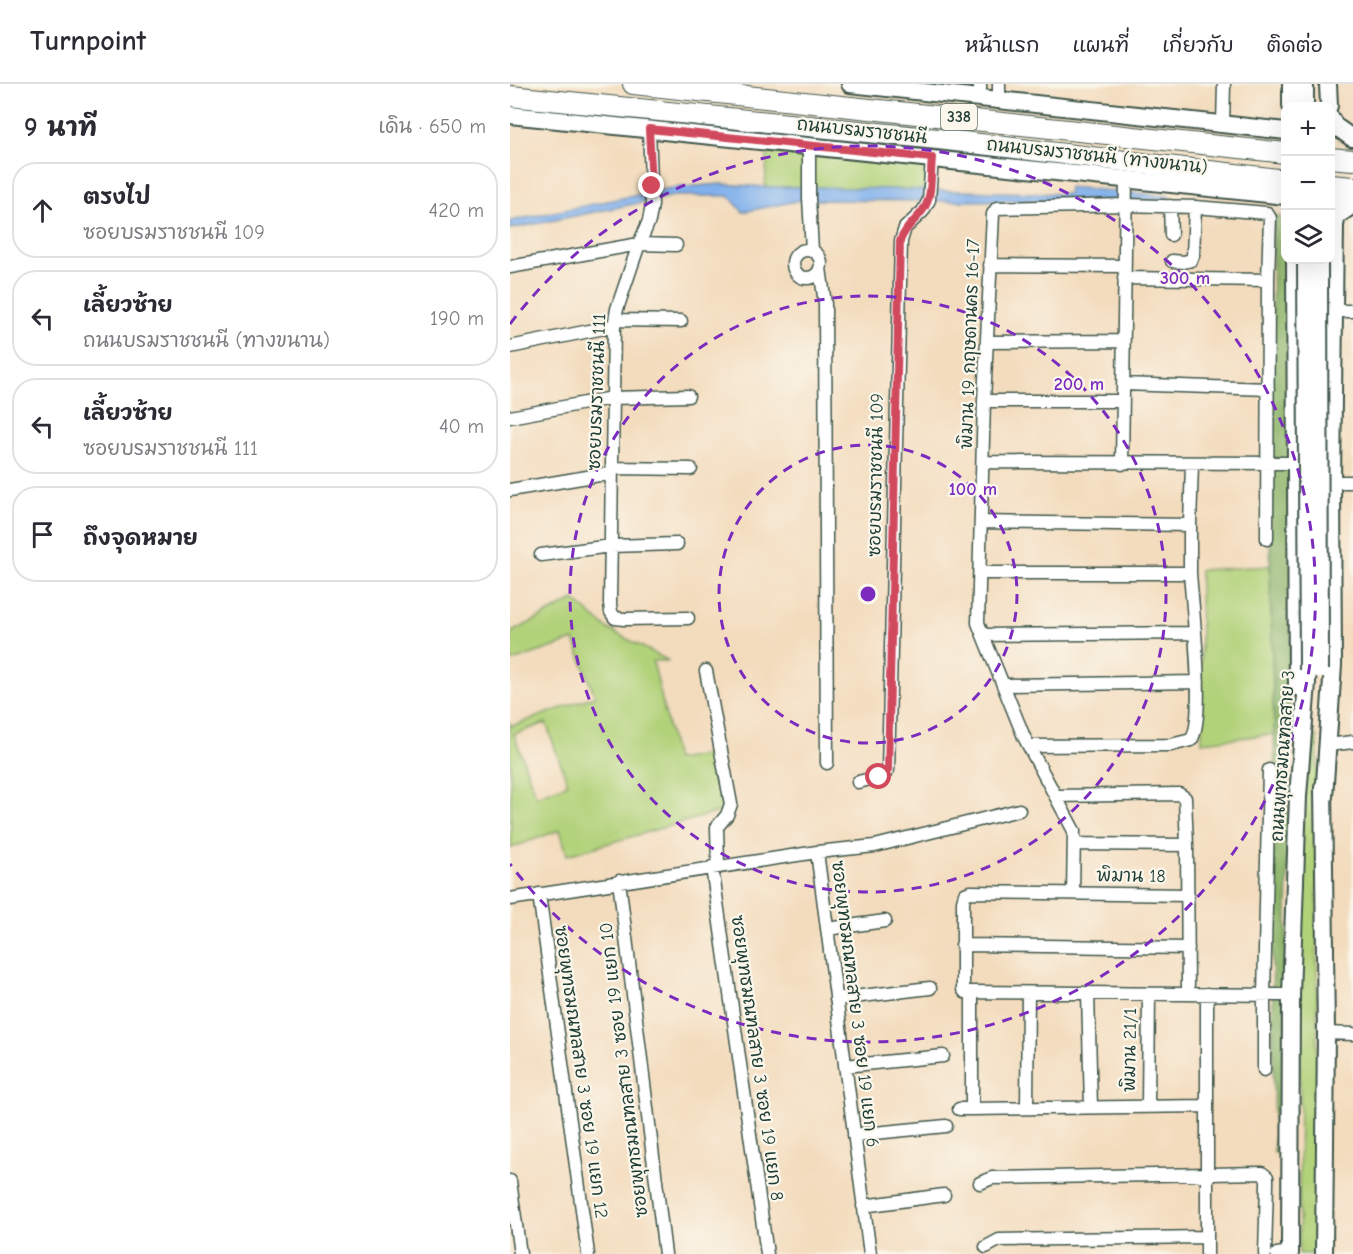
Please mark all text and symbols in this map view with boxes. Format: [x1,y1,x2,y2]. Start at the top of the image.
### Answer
text: Turnpoint [30,25,146,57]
text: หน้าแรก [965,33,1040,57]
text: แผนที่ [1073,33,1129,57]
text: เกี่ยวกับ [1162,33,1234,57]
text: ติดต่อ [1267,33,1323,57]
map controls [1281,102,1335,264]
button: + [1281,102,1335,156]
road number: 338 [941,104,977,130]
street label: ถนนบรมราชชนนี [796,112,929,148]
text: 9 นาที [24,113,97,143]
text: เดิน · 650 m [379,115,486,138]
street label: ถนนบรมราชชนนี (ทางขนาน) [985,132,1209,178]
button: − [1281,156,1335,210]
route end [638,172,664,198]
text: ตรงไป [83,184,151,210]
icon: ahead [26,194,59,227]
text: 420 m [428,199,484,222]
button: layers [1281,210,1335,264]
text: ซอยบรมราชชนนี 109 [83,221,265,244]
street label: พิมาน 19 กฤษดานคร 16-17 [955,238,985,450]
text: 300 m [1160,268,1210,289]
text: เลี้ยวซ้าย [83,292,173,318]
icon: left [26,302,59,335]
text: 190 m [430,307,484,330]
street label: ซอยบรมราชชนนี 111 [582,313,610,471]
text: ถนนบรมราชชนนี (ทางขนาน) [83,329,330,352]
text: 200 m [1054,374,1104,395]
street label: ซอยบรมราชชนนี 109 [862,393,888,557]
text: เลี้ยวซ้าย [83,400,173,426]
icon: left [26,410,59,443]
text: 40 m [439,415,484,438]
text: ซอยบรมราชชนนี 111 [83,437,258,460]
text: 100 m [949,479,997,500]
icon: arrive [26,518,59,551]
text: ถึงจุดหมาย [83,525,198,551]
centre of rings [858,584,878,604]
street label: ถนนพุทธมณฑลสาย 3 [1267,669,1302,843]
route start [865,763,891,789]
street label: ซอยพุทธมณฑลสาย 3 ซอย 19 แยก 6 [824,859,883,1149]
street label: พิมาน 18 [1096,864,1166,887]
street label: ซอยพุทธมณฑลสาย 3 ซอย 19 แยก 8 [724,914,787,1203]
street label: ซอยพุทธมณฑลสาย 3 ซอย 19 แยก 10 [595,921,656,1219]
street label: ซอยพุทธมณฑลสาย 3 ซอย 19 แยก 12 [547,924,612,1220]
street label: พิมาน 21/1 [1118,1008,1141,1092]

